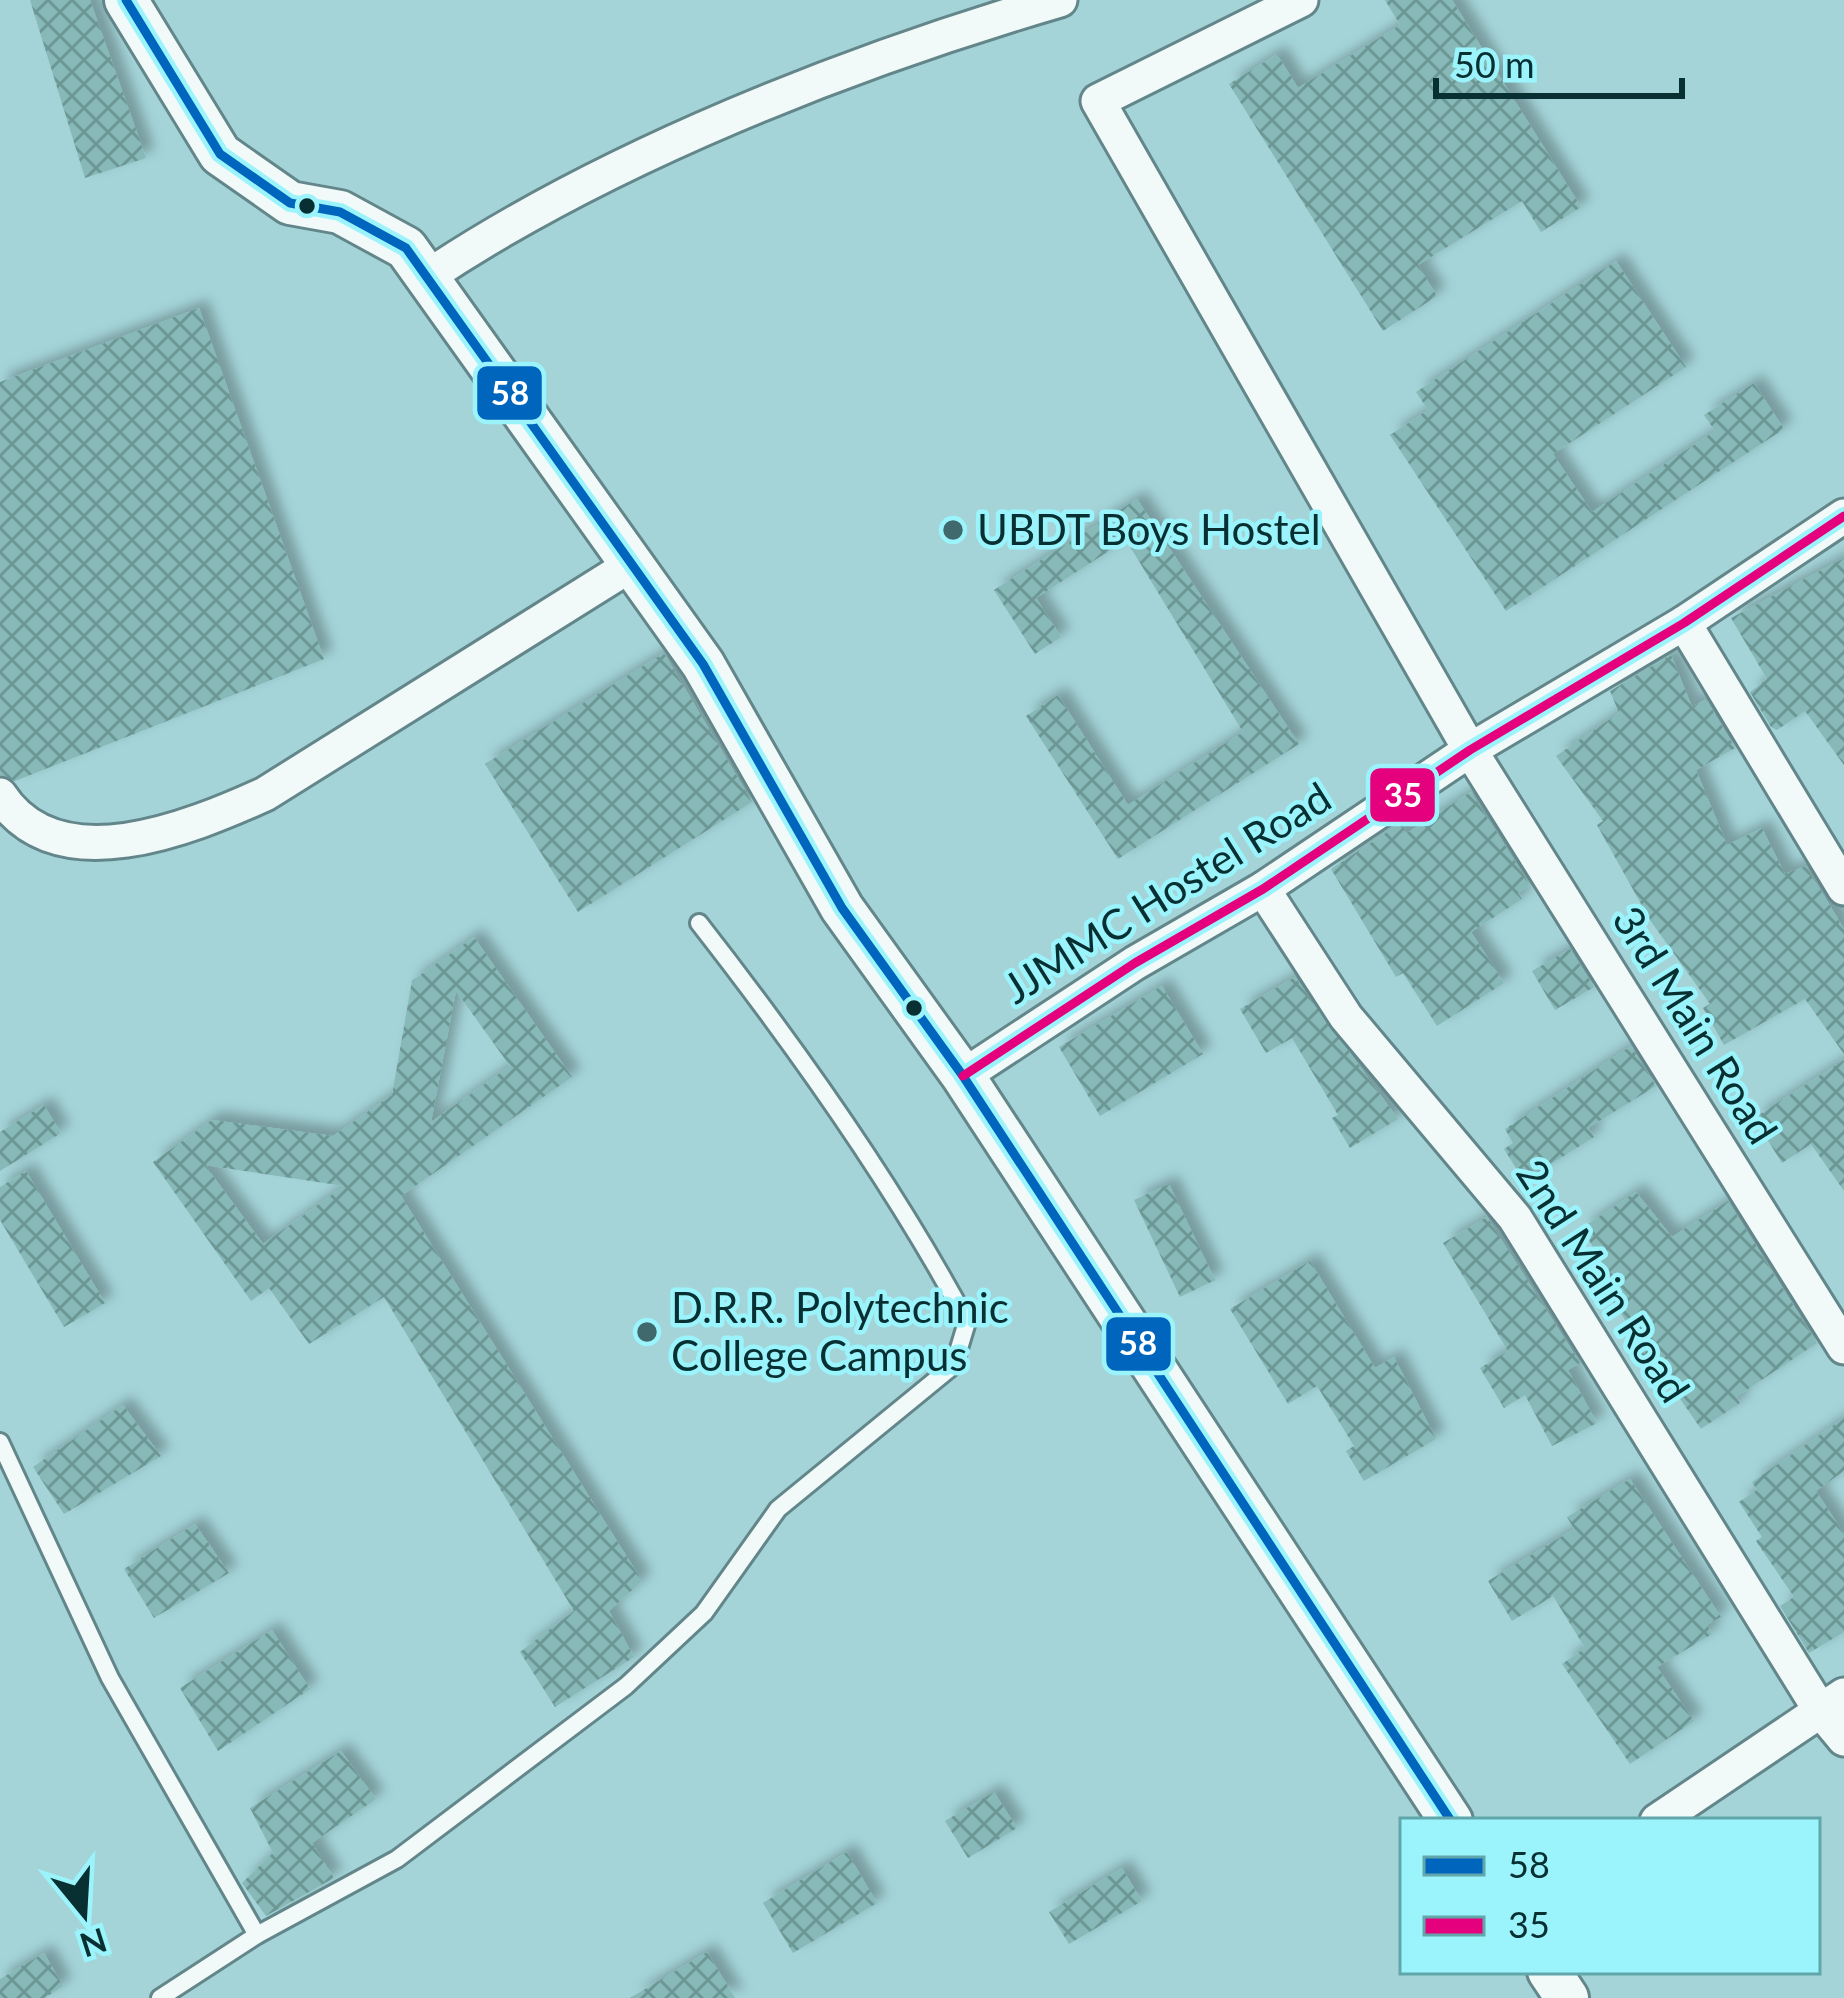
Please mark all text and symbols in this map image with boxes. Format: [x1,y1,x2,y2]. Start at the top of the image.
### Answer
scale bar [1436,24,1682,98]
text: 50 m [1454,42,1535,86]
unlabelled marker [296,195,318,217]
line badge: 58 [475,364,544,422]
text: 58 [491,372,529,412]
place label: UBDT Boys Hostel [977,504,1321,554]
marker: UBDT Boys Hostel [940,517,966,543]
line badge: 35 [1368,766,1437,824]
street label: JJMMC Hostel Road [994,771,1339,1013]
text: 35 [1384,774,1422,814]
street label: 3rd Main Road [1603,897,1789,1152]
unlabelled marker [903,997,925,1019]
street label: 2nd Main Road [1507,1150,1701,1411]
place label: D.R.R. Polytechnic College Campus [671,1282,1009,1380]
line badge: 58 [1104,1315,1173,1373]
marker: D.R.R. Polytechnic College Campus [634,1319,660,1345]
text: 58 [1119,1322,1157,1362]
legend [1400,1818,1820,1974]
text: 58 [1508,1842,1550,1886]
north arrow [24,1854,144,1974]
text: 35 [1508,1902,1550,1946]
text: N [75,1921,112,1966]

